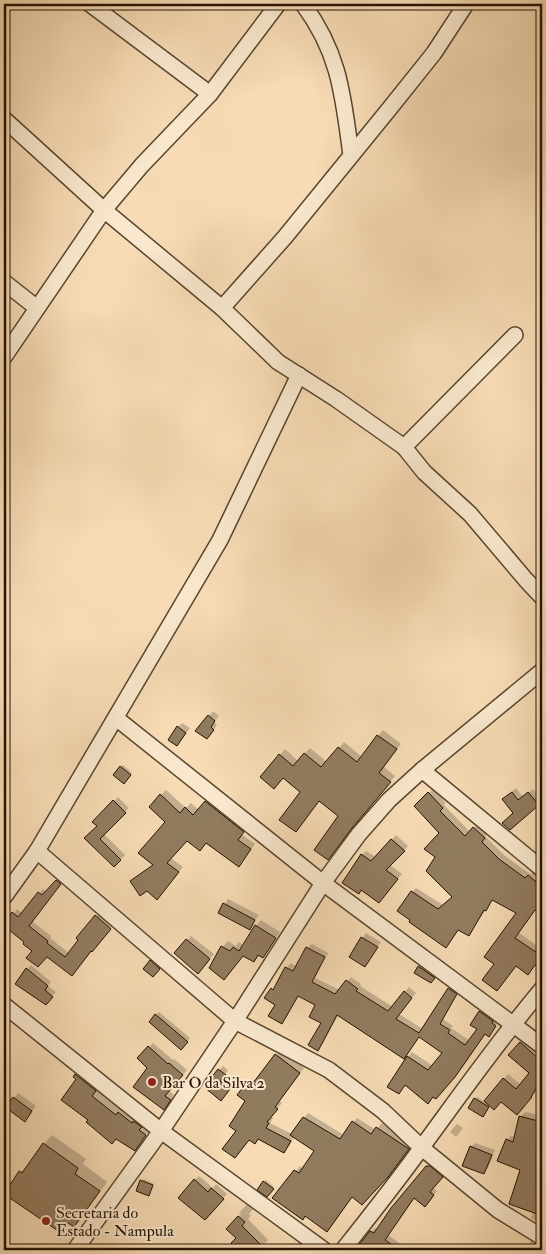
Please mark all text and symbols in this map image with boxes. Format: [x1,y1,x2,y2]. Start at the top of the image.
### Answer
place label: Bar O da Silva 2 [162,1073,265,1093]
marker: Bar O da Silva 2 [146,1076,158,1088]
place label: Secretaria do Estado - Nampula [56,1203,174,1242]
marker: Secretaria do Estado - Nampula [40,1215,52,1227]

